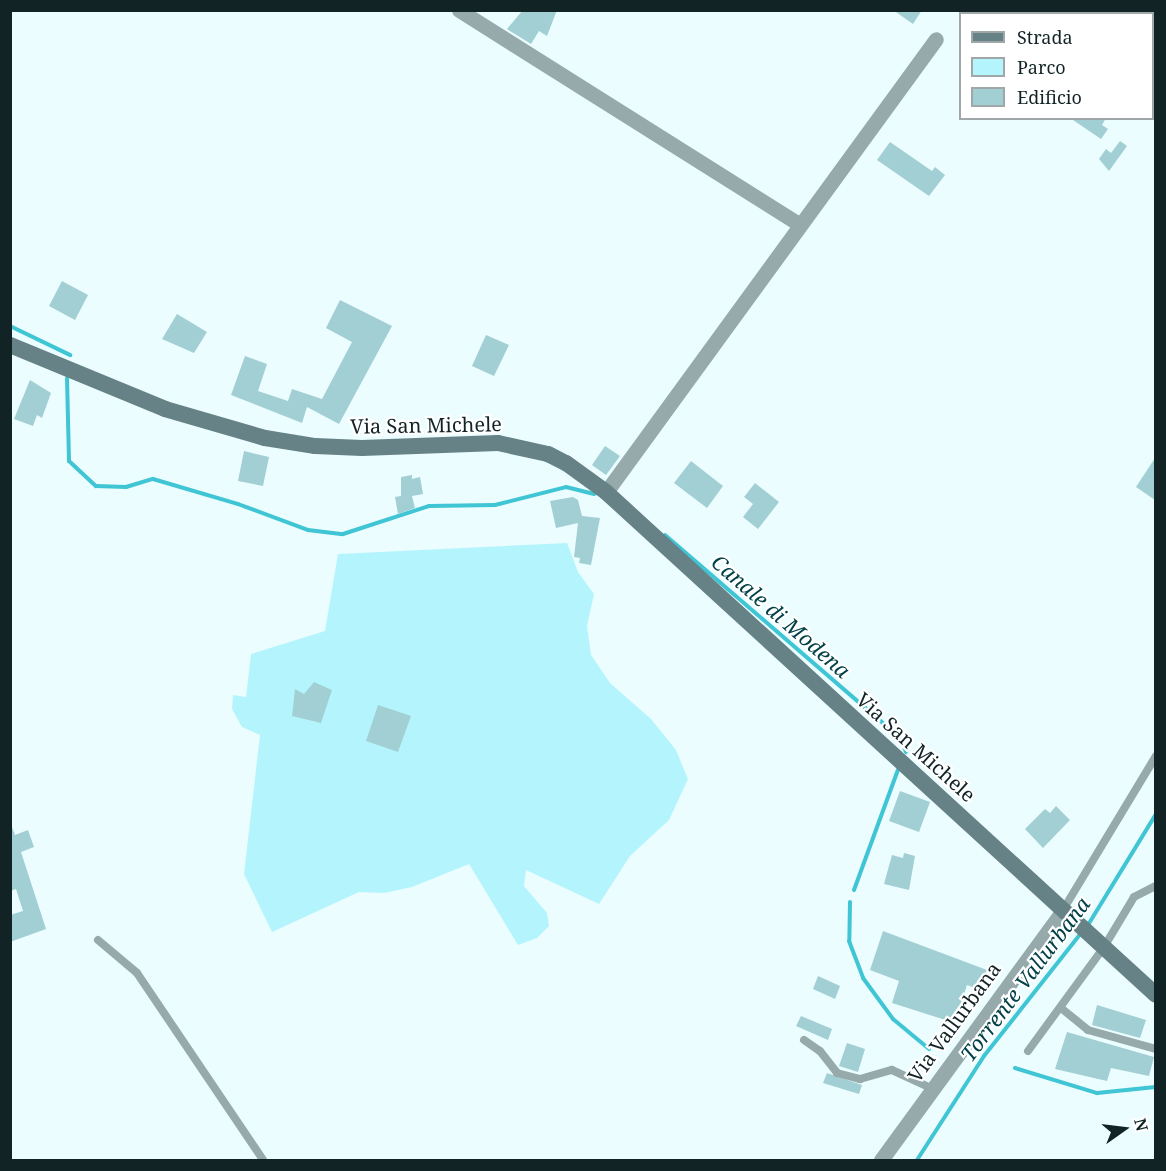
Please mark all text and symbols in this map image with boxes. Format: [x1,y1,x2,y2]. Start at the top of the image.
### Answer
legend [959,12,1154,120]
text: Strada [1017,25,1073,49]
text: Parco [1017,55,1066,79]
text: Edificio [1017,85,1082,109]
street label: Via San Michele [350,412,502,438]
water label: Canale di Modena [707,549,855,683]
street label: Via San Michele [852,687,980,807]
water label: Torrente Vallurbana [955,892,1095,1066]
street label: Via Vallurbana [903,957,1005,1087]
north arrow [1094,1099,1154,1159]
text: N [1129,1116,1154,1133]

